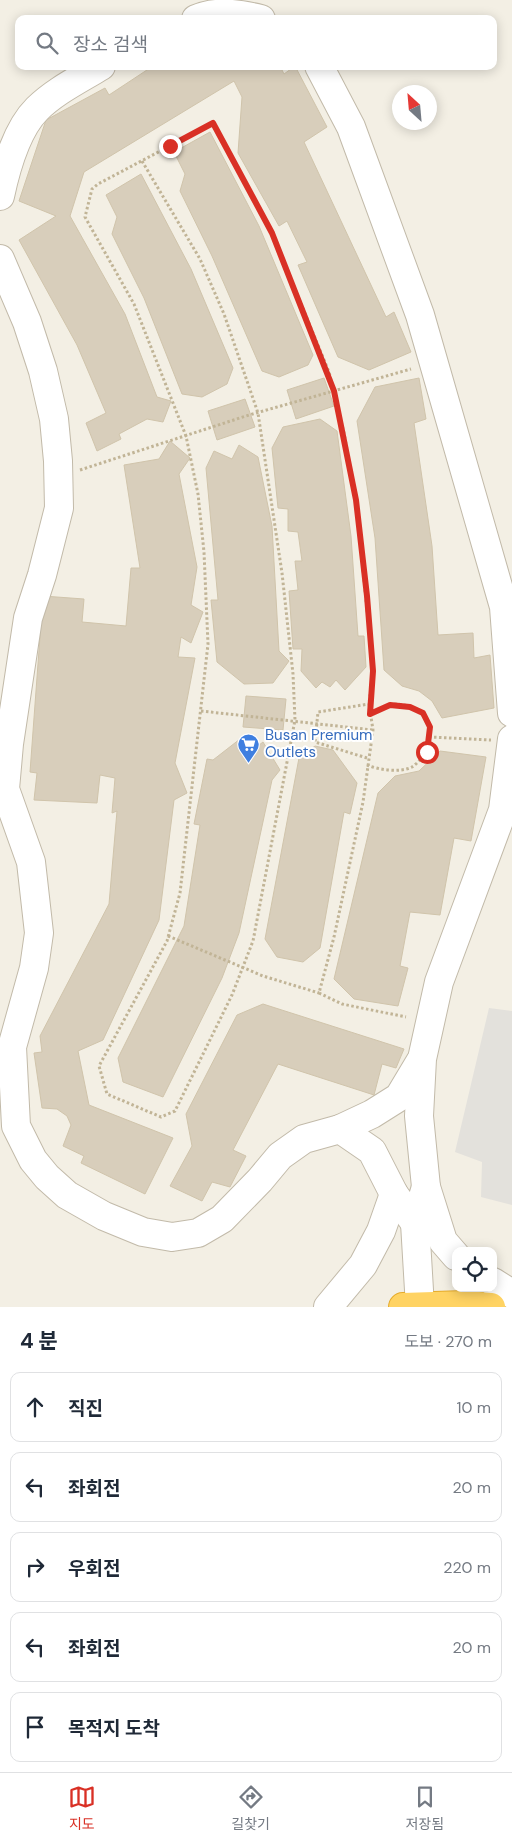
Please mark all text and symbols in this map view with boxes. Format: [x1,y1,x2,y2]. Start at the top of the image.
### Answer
search box [15,15,497,70]
icon: search [33,29,61,57]
text: 장소 검색 [73,32,148,57]
north arrow [392,85,437,130]
route end [159,135,182,158]
place label: Busan Premium Outlets [265,725,372,762]
supermarket icon: Busan Premium Outlets [237,732,261,763]
route start [416,741,439,764]
map controls [452,1247,497,1292]
button: locate [452,1247,497,1292]
text: 4 분 [20,1327,58,1355]
text: 도보 · 270 m [404,1331,492,1352]
icon: ahead [21,1393,49,1421]
text: 직진 [68,1396,103,1421]
text: 10 m [457,1397,491,1418]
icon: left [21,1473,49,1501]
text: 좌회전 [68,1476,120,1501]
text: 20 m [452,1477,491,1498]
icon: right [21,1553,49,1581]
text: 우회전 [68,1556,120,1581]
text: 220 m [443,1557,491,1578]
icon: left [21,1633,49,1661]
text: 좌회전 [68,1636,120,1661]
text: 20 m [452,1637,491,1658]
icon: arrive [21,1713,49,1741]
text: 목적지 도착 [68,1716,160,1741]
tab: 지도 [68,1783,96,1833]
tab: 길찾기 [231,1783,270,1833]
tab: 저장됨 [406,1783,444,1833]

